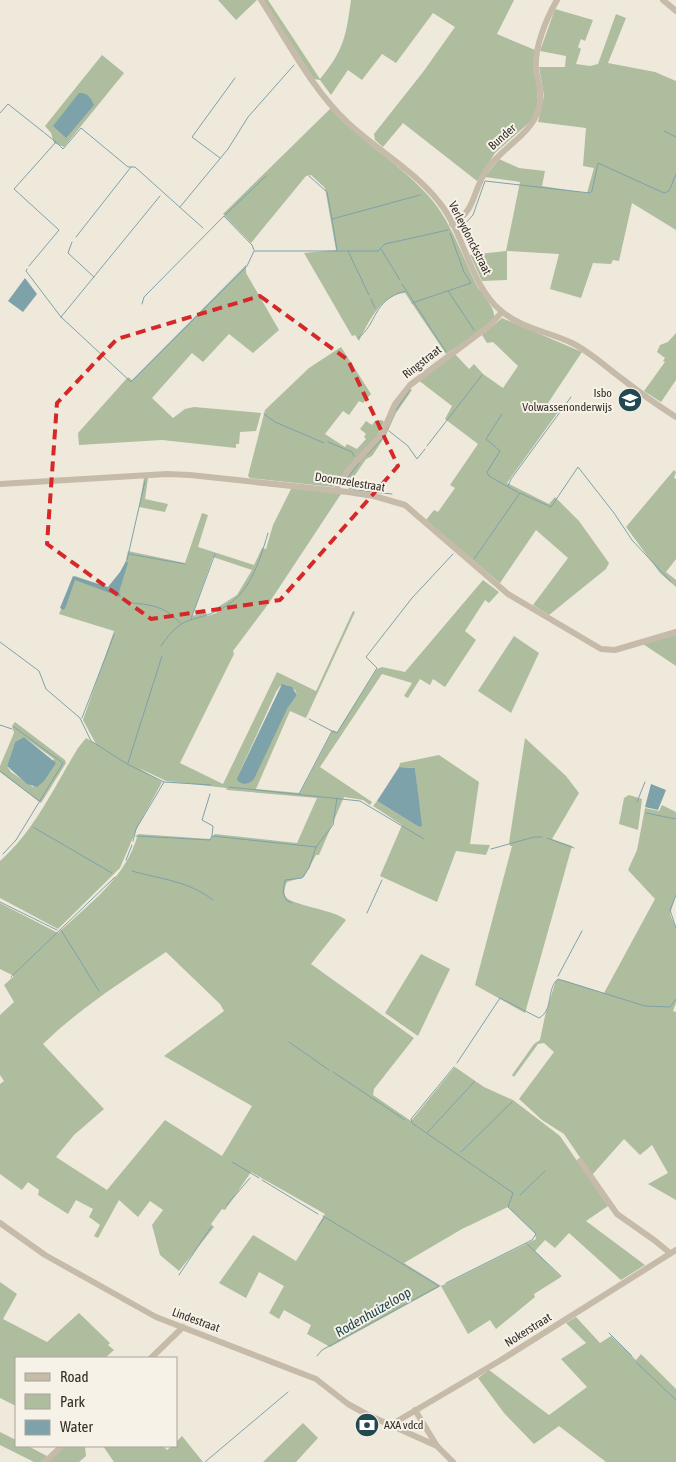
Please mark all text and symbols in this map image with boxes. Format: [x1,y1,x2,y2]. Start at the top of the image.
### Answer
street label: Bunder [485,121,519,153]
street label: Verleydonckstraat [446,199,495,277]
street label: Ringstraat [400,342,445,381]
place label: Isbo Volwassenonderwijs [522,386,612,414]
school or university icon: Isbo Volwassenonderwijs [617,387,643,413]
street label: Doornzelestraat [314,470,387,495]
water label: Rodenhuizeloop [332,1284,414,1340]
street label: Lindestraat [170,1305,222,1335]
street label: Nokerstraat [502,1310,554,1350]
legend [15,1357,178,1447]
text: Road [60,1368,89,1385]
text: Park [60,1393,85,1410]
bank icon: AXA vdcd [354,1412,380,1438]
text: Water [60,1418,93,1435]
place label: AXA vdcd [384,1418,423,1432]

